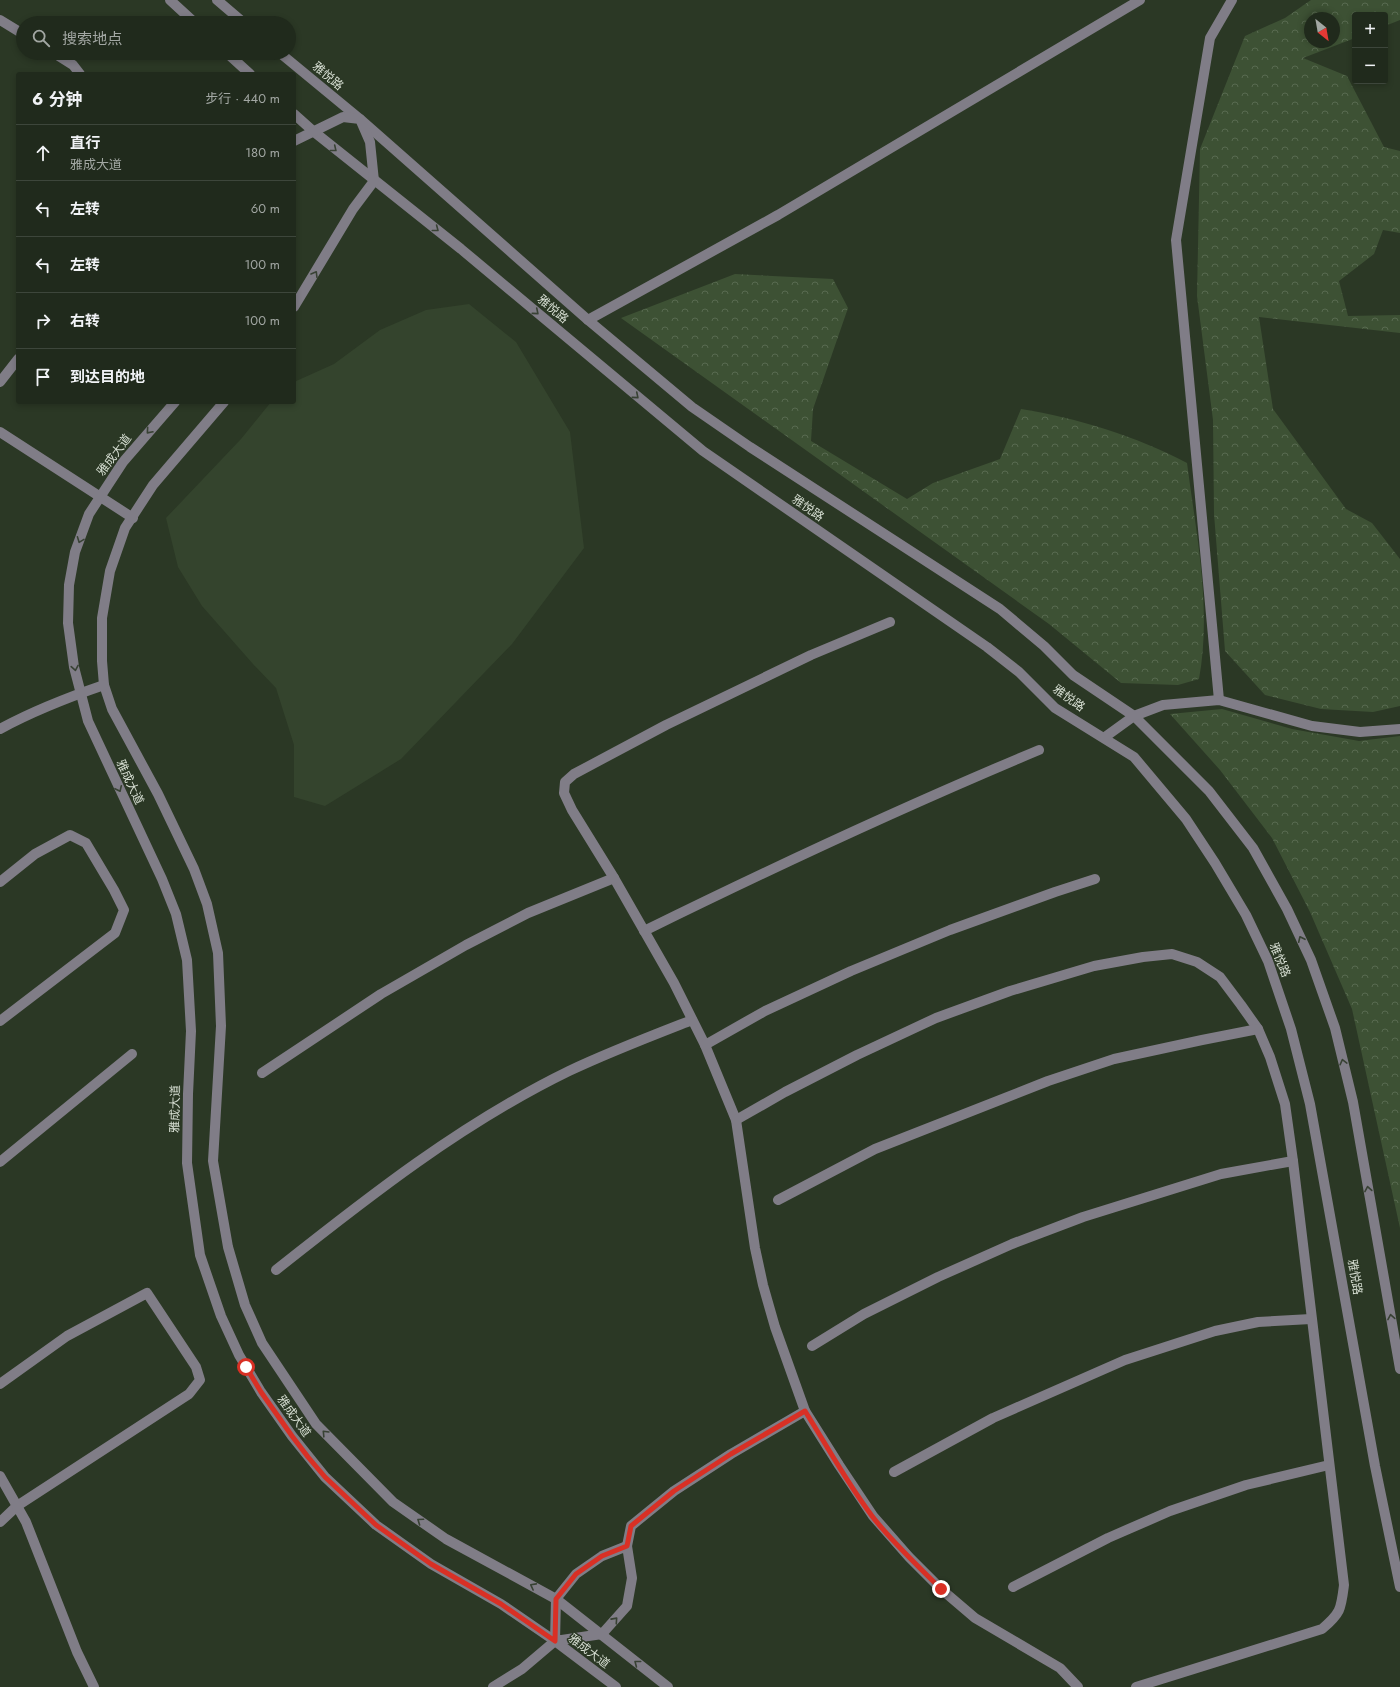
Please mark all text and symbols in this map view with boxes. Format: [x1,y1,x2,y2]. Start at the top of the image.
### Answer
north arrow [1304,12,1340,48]
map controls [1352,12,1388,84]
button: + [1352,12,1388,48]
search box [16,16,296,60]
icon: search [30,27,52,49]
text: 搜索地点 [62,28,122,50]
button: − [1352,48,1388,84]
street label: 雅悦路 [308,58,348,94]
text: 6 分钟 [32,87,82,111]
text: 步行 · 440 m [205,89,280,108]
text: 直行 [70,132,100,154]
icon: ahead [32,142,54,164]
text: 180 m [245,143,280,162]
one-way arrow [330,144,337,151]
text: 雅成大道 [70,155,122,174]
icon: left [32,198,54,220]
text: 左转 [70,198,100,220]
text: 60 m [251,199,280,218]
one-way arrow [432,225,439,232]
icon: left [32,254,54,276]
text: 左转 [70,254,100,276]
text: 100 m [245,255,280,274]
one-way arrow [310,271,318,278]
street label: 雅悦路 [533,291,573,327]
one-way arrow [532,308,539,315]
icon: right [32,310,54,332]
text: 右转 [70,310,100,332]
text: 100 m [245,311,280,330]
icon: arrive [32,366,54,388]
text: 到达目的地 [70,366,145,388]
one-way arrow [632,391,639,398]
one-way arrow [147,427,154,434]
street label: 雅成大道 [92,430,136,480]
street label: 雅悦路 [788,490,828,526]
one-way arrow [76,536,84,543]
one-way arrow [70,665,78,671]
street label: 雅悦路 [1049,680,1089,716]
street label: 雅成大道 [112,756,148,808]
one-way arrow [114,785,122,792]
one-way arrow [1298,935,1306,943]
street label: 雅悦路 [1265,940,1295,980]
one-way arrow [1339,1058,1347,1065]
street label: 雅成大道 [166,1085,184,1133]
one-way arrow [1364,1186,1373,1192]
street label: 雅悦路 [1343,1258,1367,1296]
one-way arrow [1387,1314,1396,1320]
route start [237,1358,255,1376]
street label: 雅成大道 [273,1391,315,1441]
one-way arrow [322,1430,330,1438]
one-way arrow [417,1518,424,1526]
route end [932,1580,950,1598]
one-way arrow [529,1584,537,1591]
one-way arrow [610,1617,617,1624]
street label: 雅成大道 [564,1629,614,1673]
one-way arrow [635,1660,642,1667]

